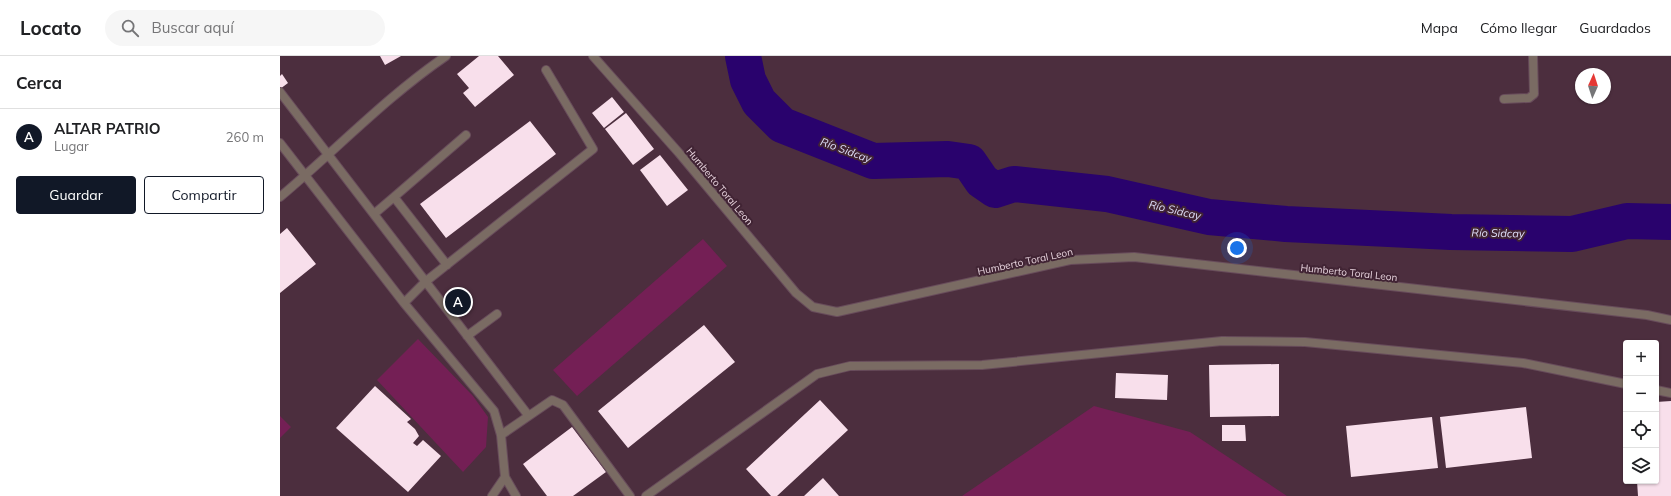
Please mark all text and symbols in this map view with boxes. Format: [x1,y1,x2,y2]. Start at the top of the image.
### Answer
search box [105,10,385,46]
text: Locato [20,16,81,40]
icon: search [119,17,141,39]
text: Buscar aquí [151,18,234,37]
text: Mapa [1421,19,1458,37]
text: Cómo llegar [1480,19,1557,37]
text: Guardados [1579,19,1651,37]
north arrow [1575,68,1611,104]
text: Cerca [16,72,62,93]
text: ALTAR PATRIO [54,119,161,138]
text: A [24,129,34,145]
text: 260 m [226,129,264,145]
water label: Río Sidcay [819,134,874,166]
text: Lugar [54,138,89,154]
street label: Humberto Toral Leon [683,145,756,228]
button: Guardar [16,176,136,214]
button: Compartir [144,176,264,214]
water label: Río Sidcay [1147,197,1204,223]
water label: Río Sidcay [1471,226,1526,240]
your location [1227,238,1247,258]
street label: Humberto Toral Leon [976,245,1074,278]
street label: Humberto Toral Leon [1300,261,1398,284]
pin: A [445,287,471,317]
map controls [1623,340,1659,484]
button: + [1623,340,1659,376]
button: − [1623,376,1659,412]
button: locate [1623,412,1659,448]
button: layers [1623,448,1659,484]

